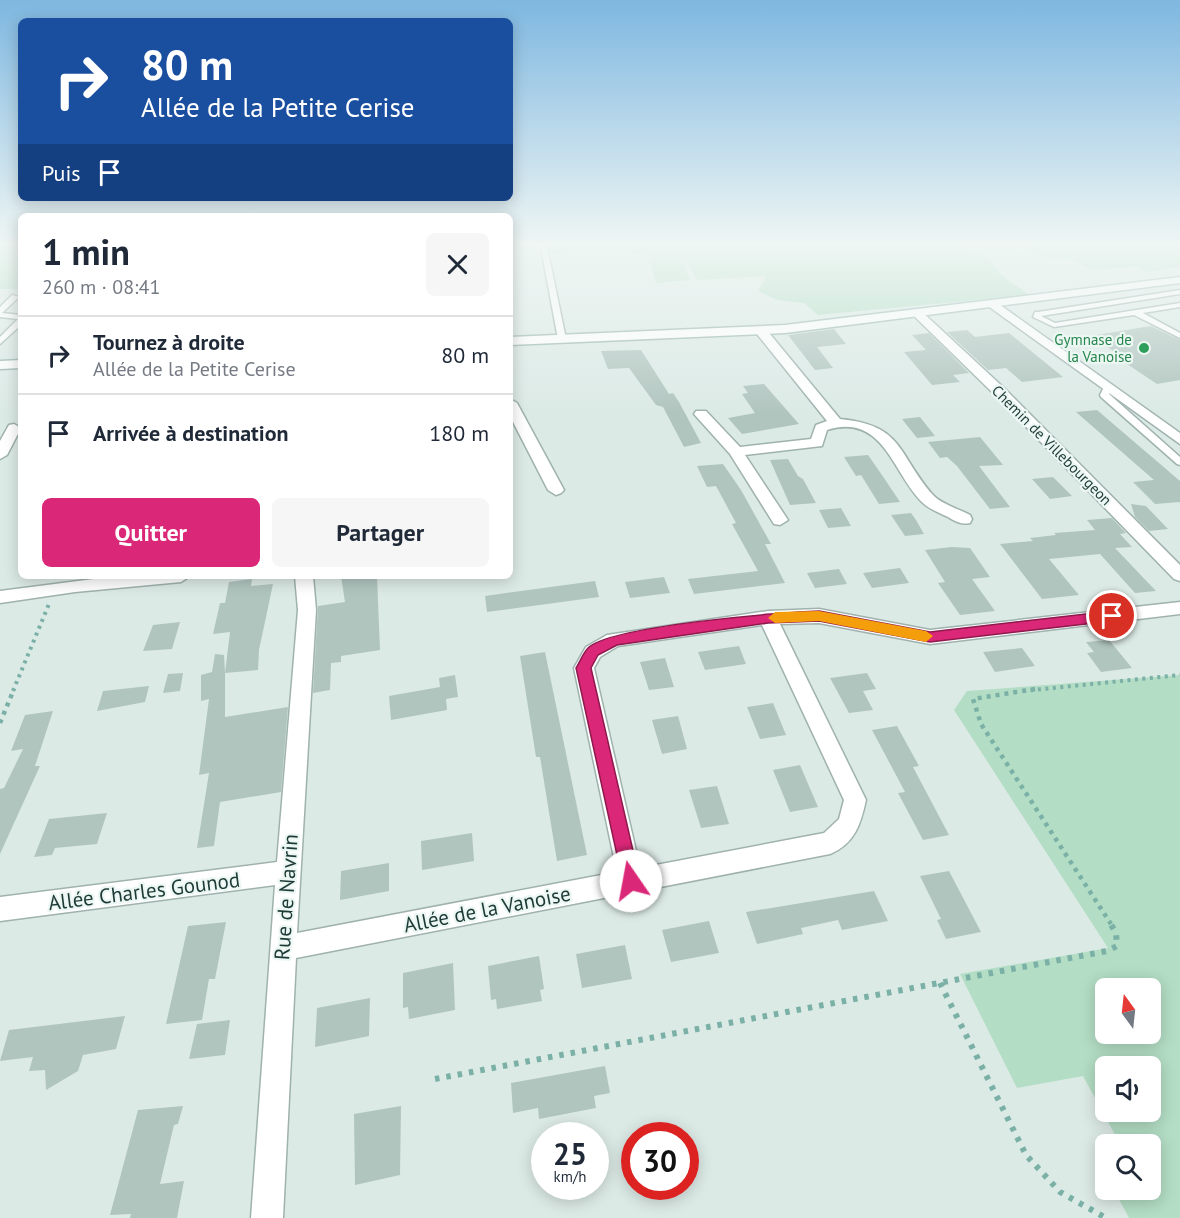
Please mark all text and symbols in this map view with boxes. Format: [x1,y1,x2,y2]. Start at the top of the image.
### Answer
text: 80 m [141,37,233,92]
icon: right [42,42,120,120]
text: Allée de la Petite Cerise [141,90,415,124]
icon: arrive [93,156,126,189]
text: Puis [42,159,81,187]
text: 1 min [42,228,130,275]
button: close [426,233,489,296]
text: 260 m · 08:41 [42,274,160,300]
text: Tournez à droite [93,328,245,356]
place label: Gymnase de la Vanoise [1054,330,1132,366]
icon: right [42,339,75,372]
text: 80 m [441,341,489,369]
marker: Gymnase de la Vanoise [1137,341,1151,355]
text: Allée de la Petite Cerise [93,356,296,382]
street label: Chemin de Villebourgeon [988,381,1116,509]
icon: arrive [42,417,75,450]
text: Arrivée à destination [93,419,289,447]
text: 180 m [429,419,489,447]
button: Quitter [42,498,260,567]
button: Partager [272,498,489,567]
pin [1086,590,1137,641]
icon: arrive [1095,599,1128,632]
street label: Rue de Navrin [268,833,304,961]
position arrow [599,849,663,913]
street label: Allée Charles Gounod [47,866,241,916]
street label: Allée de la Vanoise [401,880,573,938]
north arrow [1095,978,1161,1044]
map controls [1095,978,1161,1200]
button: sound [1095,1056,1161,1122]
speed limit sign: 30 [621,1122,699,1200]
text: 25 [553,1134,587,1173]
button: search [1095,1134,1161,1200]
text: km/h [554,1167,586,1186]

